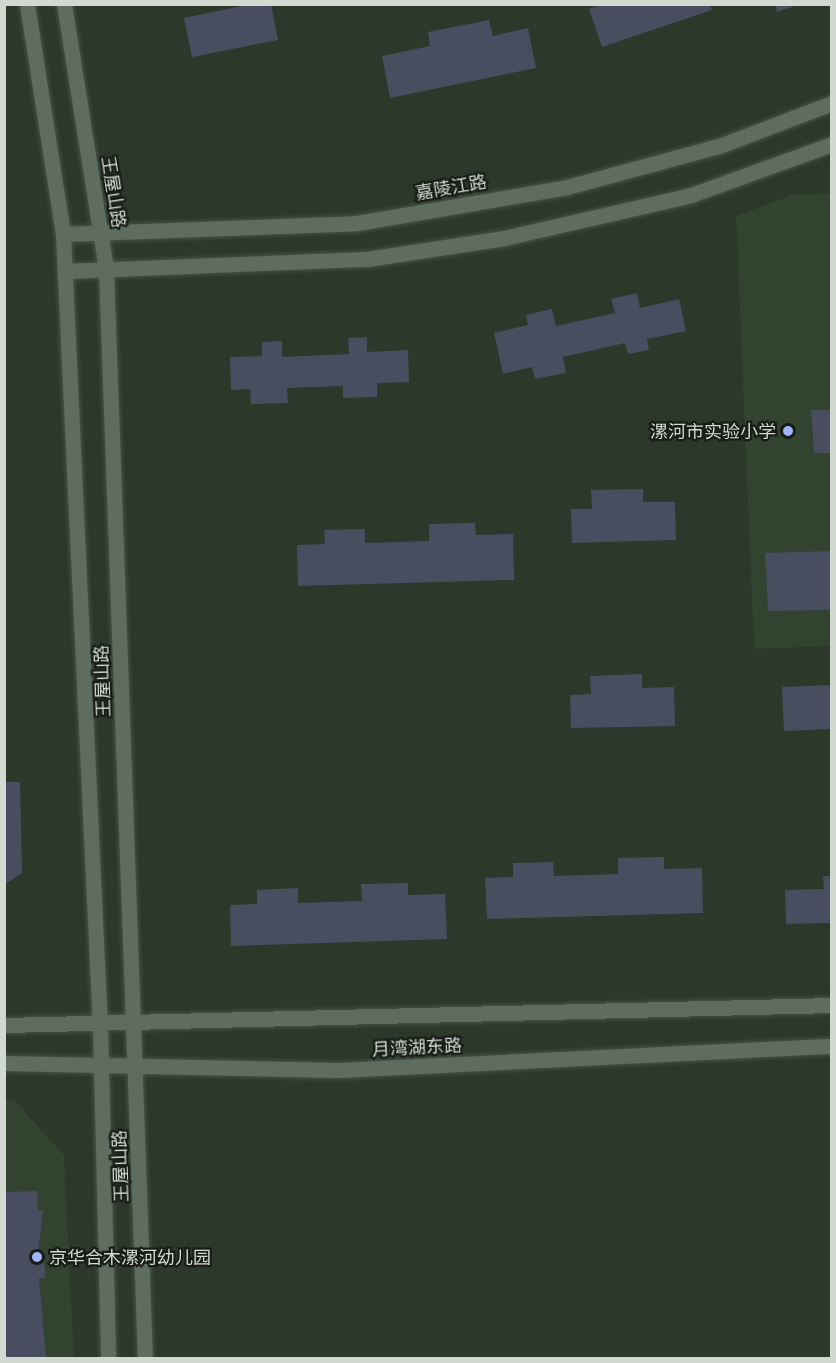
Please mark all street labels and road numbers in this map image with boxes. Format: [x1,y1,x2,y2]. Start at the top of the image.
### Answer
street label: 王屋山路 [98,155,130,229]
street label: 嘉陵江路 [414,170,488,204]
street label: 王屋山路 [90,645,114,717]
street label: 月湾湖东路 [371,1034,463,1060]
street label: 王屋山路 [108,1130,132,1202]

